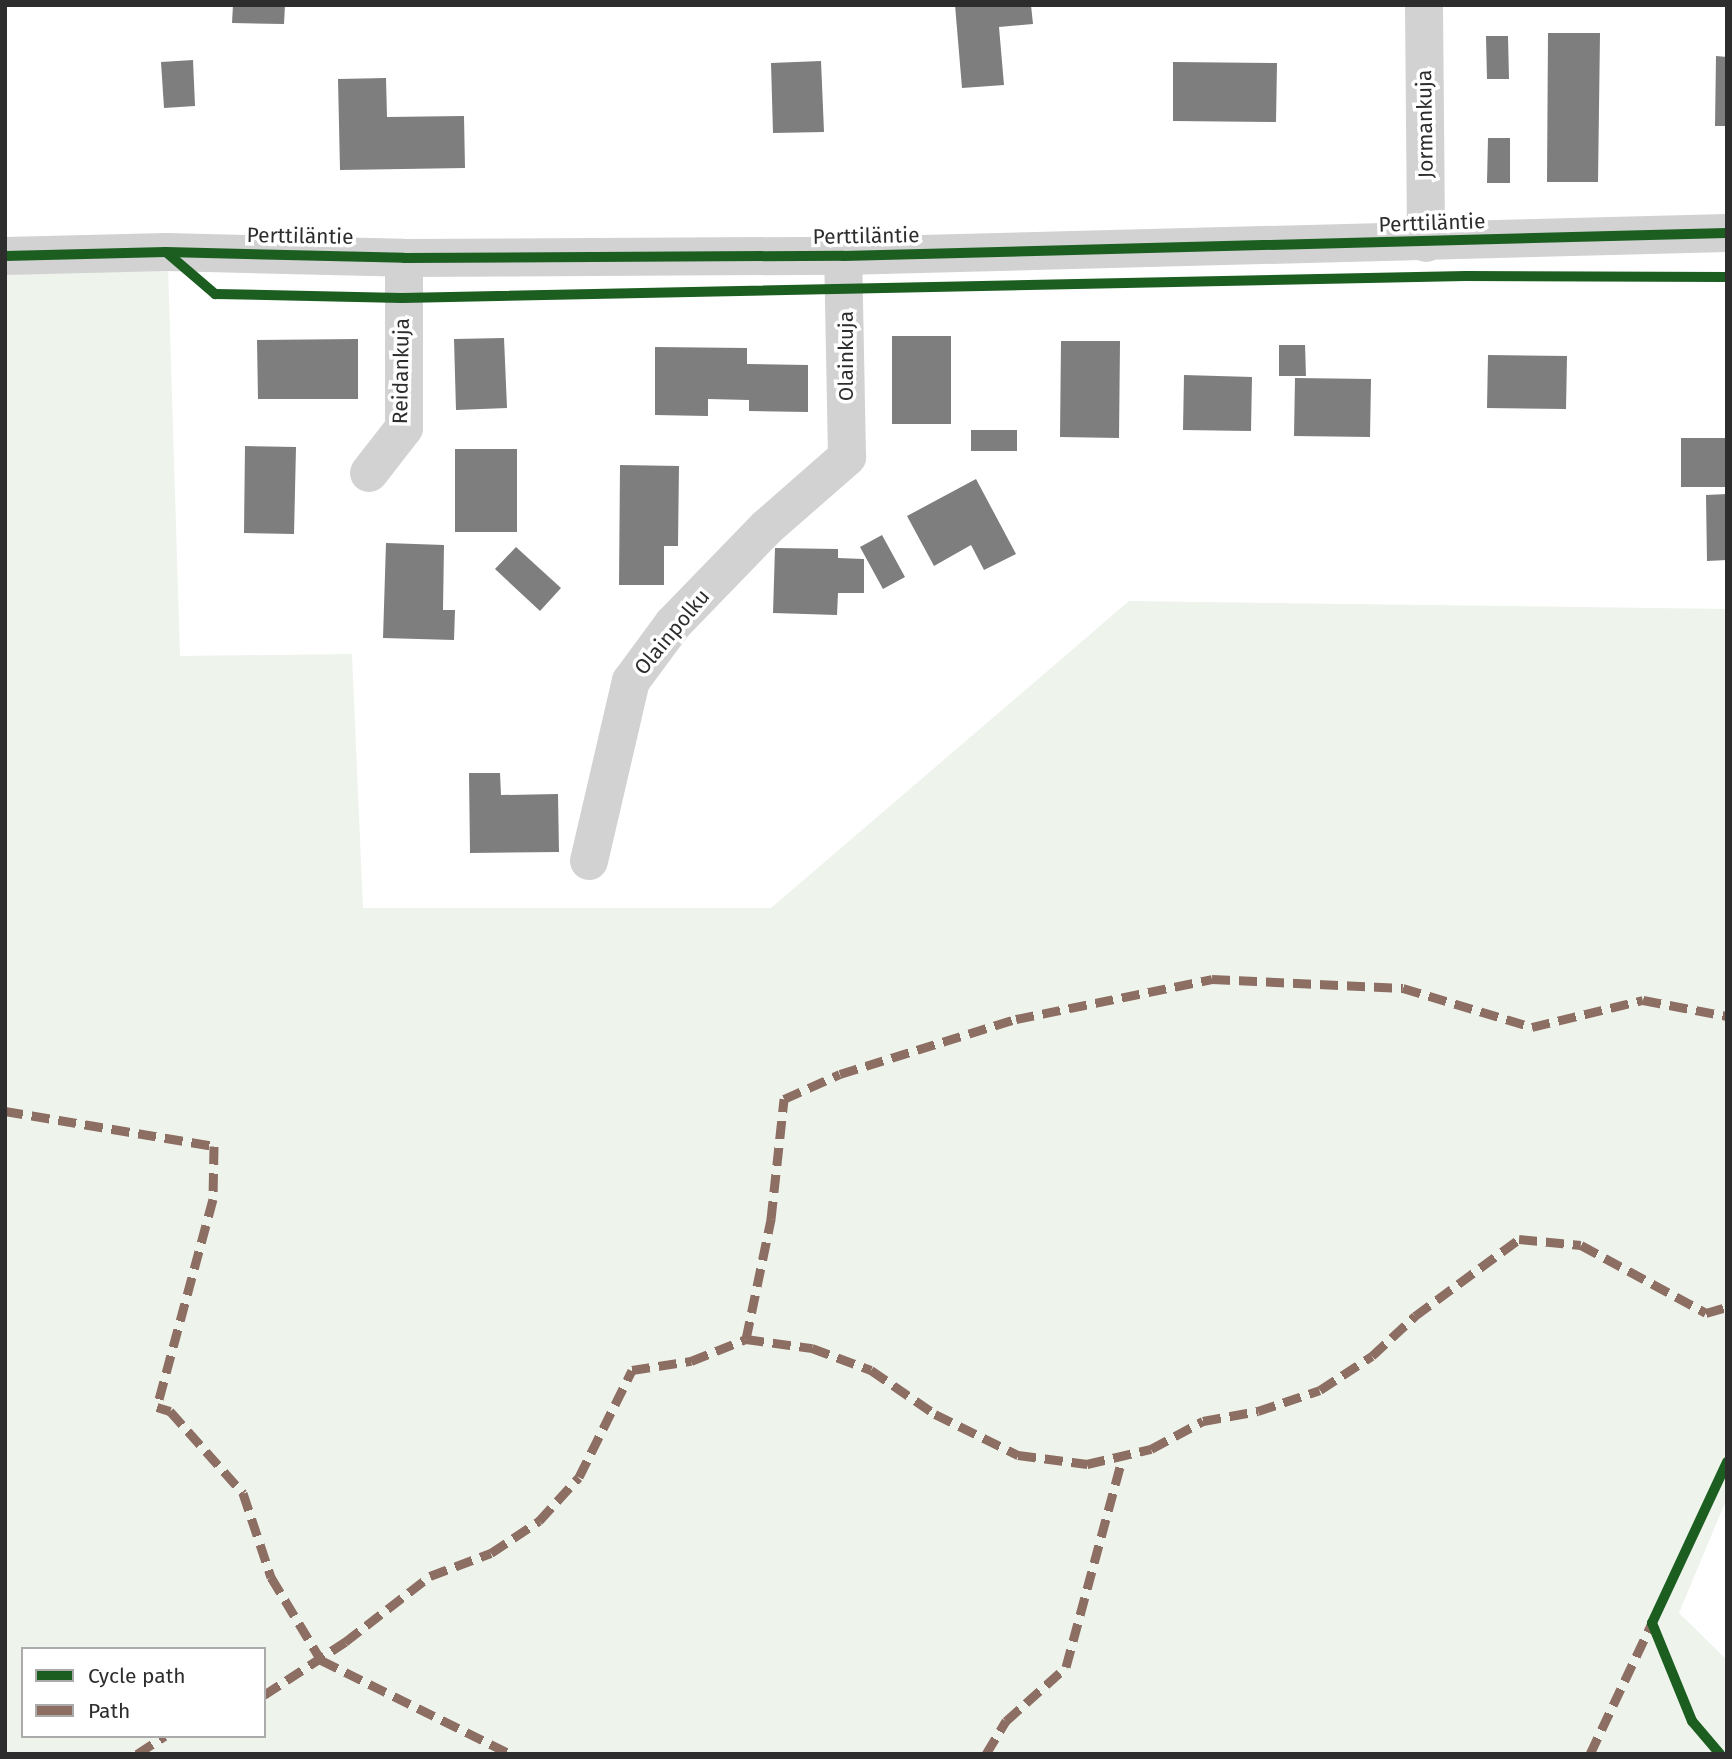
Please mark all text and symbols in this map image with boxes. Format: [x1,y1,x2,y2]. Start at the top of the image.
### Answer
street label: Jormankuja [1411,69,1439,179]
street label: Perttiläntie [1378,209,1486,237]
street label: Perttiläntie [246,222,354,250]
street label: Perttiläntie [812,222,920,250]
street label: Olainkuja [833,311,859,401]
street label: Reidankuja [387,318,415,424]
street label: Olainpolku [629,584,715,680]
legend [21,1647,266,1738]
text: Cycle path [88,1663,186,1689]
text: Path [88,1698,130,1724]

